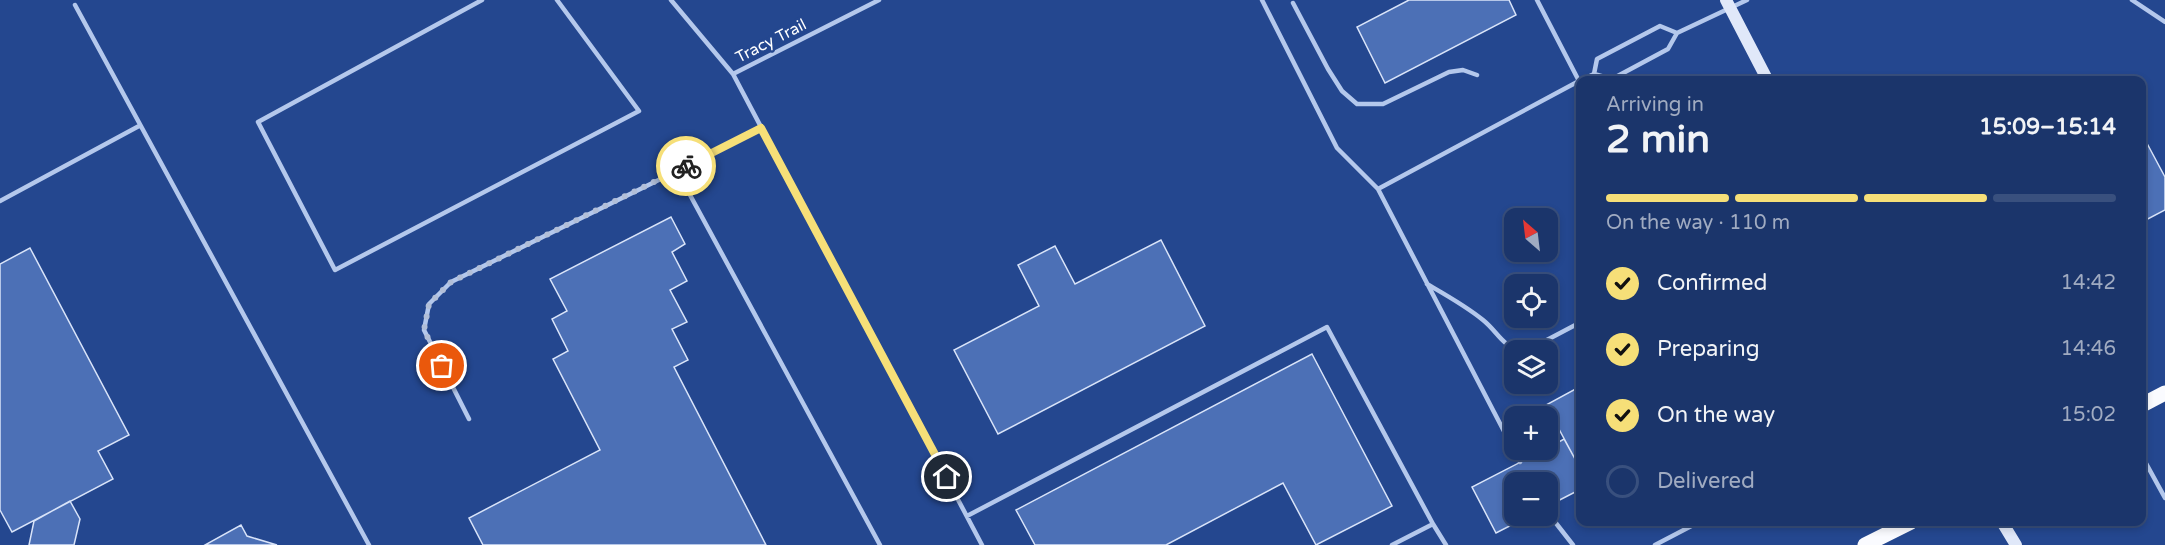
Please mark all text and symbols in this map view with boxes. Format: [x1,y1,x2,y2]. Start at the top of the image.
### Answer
street label: Tracy Trail [732,15,810,67]
text: Arriving in [1606,93,1704,117]
text: 15:09–15:14 [1979,114,2116,140]
text: 2 min [1606,116,1710,163]
courier [656,136,716,196]
icon: bike [670,150,703,183]
north arrow [1504,208,1558,262]
map controls [1504,208,1558,526]
text: On the way · 110 m [1606,211,1790,235]
icon: check [1606,267,1639,300]
text: Confirmed [1657,270,1767,296]
text: 14:42 [2061,271,2116,295]
button: locate [1504,274,1558,328]
icon: check [1606,333,1639,366]
text: Preparing [1657,336,1760,362]
text: 14:46 [2061,337,2116,361]
pin [416,340,467,391]
button: layers [1504,340,1558,394]
icon: bag [425,349,458,382]
icon: check [1606,399,1639,432]
text: On the way [1657,402,1775,428]
text: 15:02 [2061,403,2116,427]
button: + [1504,406,1558,460]
pin [921,451,972,502]
icon: home [930,460,963,493]
text: Delivered [1657,468,1755,494]
button: − [1504,472,1558,526]

